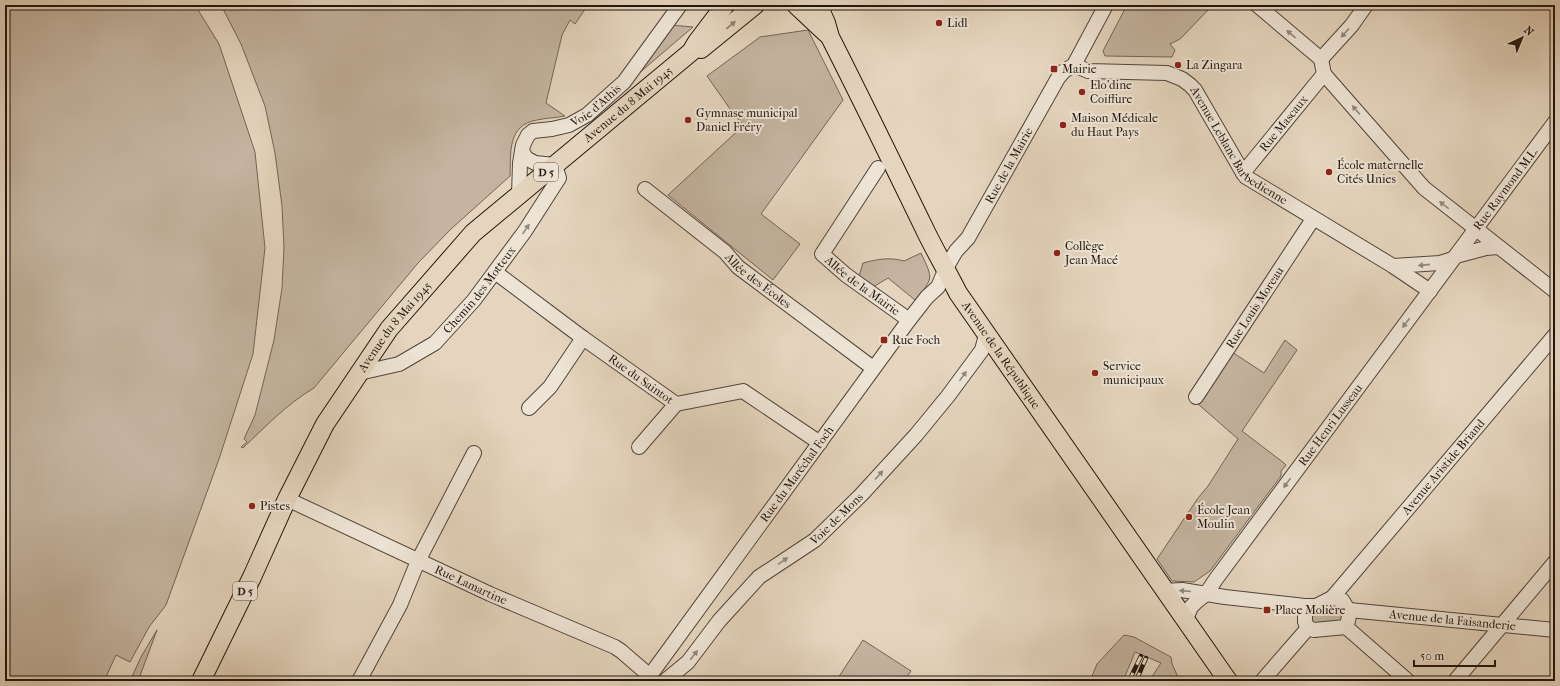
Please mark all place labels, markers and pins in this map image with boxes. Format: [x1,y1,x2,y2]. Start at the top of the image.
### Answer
place label: Lidl [947,16,968,30]
marker: Lidl [934,18,944,28]
place label: La Zingara [1186,58,1243,72]
marker: La Zingara [1173,60,1183,70]
place label: Mairie [1062,62,1097,76]
marker: Mairie [1049,64,1059,74]
place label: Elo’dine Coiffure [1090,78,1133,106]
marker: Elo’dine Coiffure [1077,87,1087,97]
place label: Gymnase municipal Daniel Fréry [696,106,798,134]
place label: Maison Médicale du Haut Pays [1071,111,1158,139]
marker: Gymnase municipal Daniel Fréry [683,115,693,125]
marker: Maison Médicale du Haut Pays [1058,120,1068,130]
place label: École maternelle Cités Unies [1337,157,1424,186]
marker: École maternelle Cités Unies [1324,167,1334,177]
place label: Collège Jean Macé [1064,239,1118,267]
marker: Collège Jean Macé [1052,248,1062,258]
place label: Rue Foch [892,333,940,347]
marker: Rue Foch [879,335,889,345]
place label: Service municipaux [1103,359,1165,387]
marker: Service municipaux [1090,368,1100,378]
place label: Pistes [260,499,290,513]
marker: Pistes [247,501,257,511]
place label: École Jean Moulin [1197,502,1250,531]
marker: École Jean Moulin [1184,512,1194,522]
place label: Place Molière [1275,603,1345,617]
marker: Place Molière [1262,605,1272,615]

